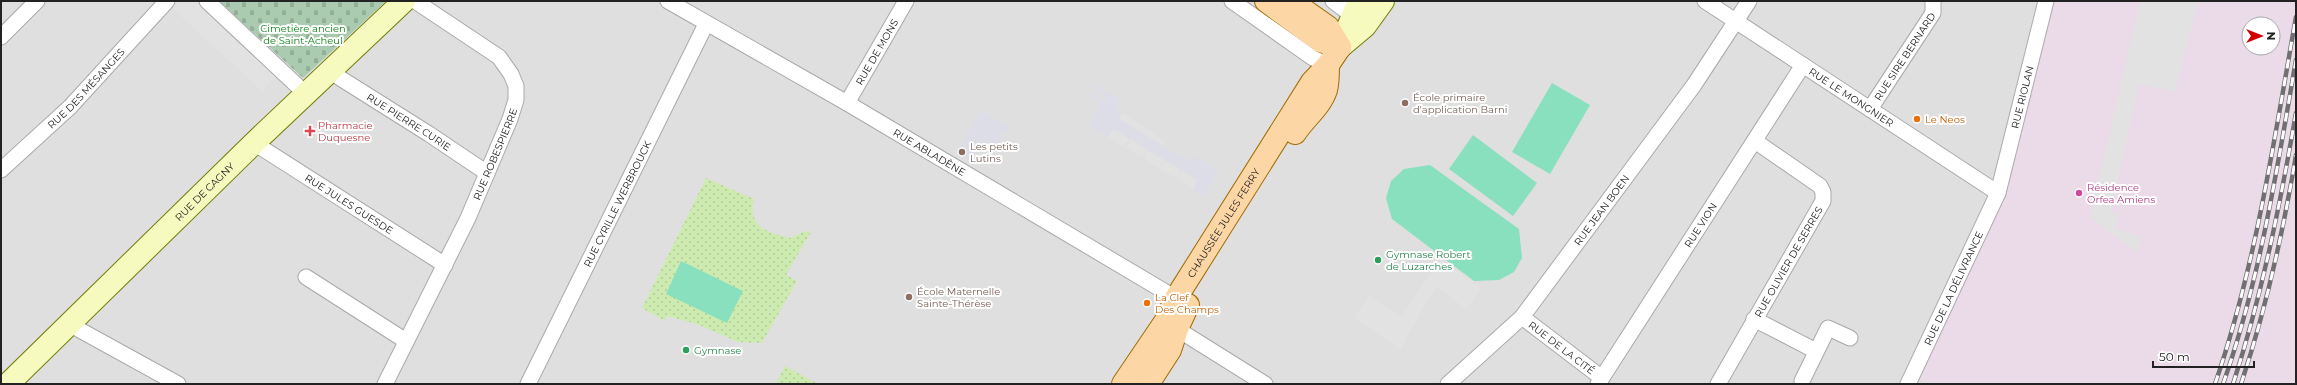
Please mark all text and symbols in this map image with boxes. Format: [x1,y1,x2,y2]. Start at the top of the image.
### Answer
street label: RUE SIRE BERNARD [1871,10,1939,103]
north arrow [2241,16,2281,56]
street label: RUE DE MONS [853,17,901,88]
park label: Cimetière ancien de Saint-Acheul [260,22,346,47]
text: N [2264,32,2278,40]
street label: RUE DES MÉSANGES [45,46,128,132]
street label: RUE RIOLAN [2008,64,2037,130]
street label: RUE LE MONGNIER [1806,65,1896,130]
street label: RUE PIERRE CURIE [364,90,453,154]
place label: École primaire d'application Barni [1413,91,1507,116]
marker: École primaire d'application Barni [1400,98,1410,108]
street label: RUE ROBESPIERRE [470,106,520,202]
place label: Le Neos [1925,113,1965,126]
marker: Le Neos [1912,114,1922,124]
place label: Pharmacie Duquesne [318,119,373,144]
marker: Pharmacie Duquesne [305,126,315,136]
street label: RUE ABLADÈNE [891,126,968,179]
street label: RUE CYRILLE WERBROUCK [581,138,655,269]
place label: Les petits Lutins [970,140,1018,165]
marker: Les petits Lutins [957,147,967,157]
street label: RUE DE CAGNY [172,159,238,224]
street label: CHAUSSÉE JULES FERRY [1184,166,1263,280]
street label: RUE JULES GUESDE [302,171,396,237]
street label: RUE JEAN BOEN [1571,172,1632,248]
place label: Résidence Orfea Amiens [2087,181,2155,206]
marker: Résidence Orfea Amiens [2074,188,2084,198]
street label: RUE VION [1681,200,1720,250]
street label: RUE OLIVIER DE SERRES [1752,204,1826,320]
street label: RUE DE LA DÉLIVRANCE [1921,229,1986,347]
place label: Gymnase Robert de Luzarches [1386,248,1471,273]
marker: Gymnase Robert de Luzarches [1373,255,1383,265]
place label: École Maternelle Sainte-Thérèse [917,285,1000,310]
place label: La Clef Des Champs [1155,291,1219,316]
marker: École Maternelle Sainte-Thérèse [904,292,914,302]
marker: La Clef Des Champs [1142,298,1152,308]
street label: RUE DE LA CITÉ [1526,318,1598,377]
scale bar [2153,343,2254,369]
place label: Gymnase [694,344,741,357]
marker: Gymnase [681,345,691,355]
text: 50 m [2159,349,2190,364]

